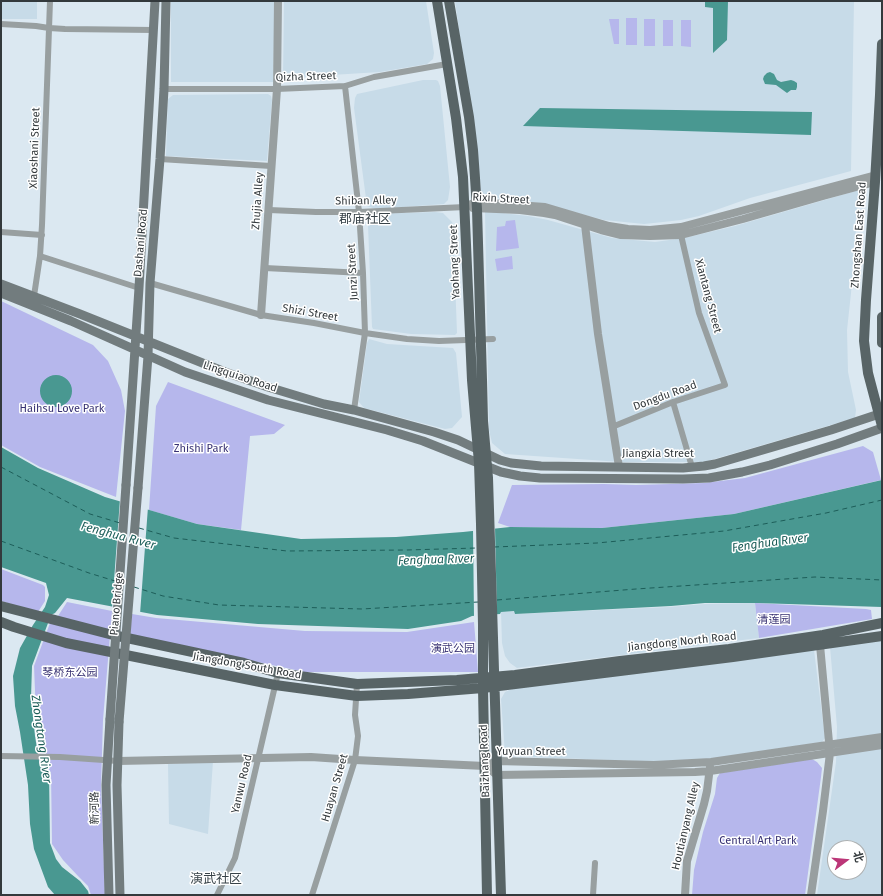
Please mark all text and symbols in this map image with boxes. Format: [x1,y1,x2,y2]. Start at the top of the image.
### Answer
street label: Qizha Street [275,69,337,85]
street label: Xiaoshani Street [27,107,43,189]
street label: Zhujia Alley [249,172,267,230]
street label: Zhongshan East Road [849,181,869,289]
street label: Rixin Street [472,191,530,207]
street label: Shiban Alley [335,194,397,208]
street label: Dashani Road [131,208,151,278]
district label: 郡庙社区 [339,211,391,227]
street label: Yaohang Street [447,224,463,300]
street label: Junzi Street [345,243,361,301]
street label: Xiantang Street [692,257,724,335]
street label: Shizi Street [281,302,339,324]
street label: Lingquiao Road [201,359,279,395]
street label: Dongdu Road [631,378,699,414]
park label: Haihsu Love Park [20,402,104,416]
park label: Zhishi Park [174,442,228,456]
street label: Jiangxia Street [622,447,694,461]
water label: Fenghua Rıver [79,519,157,553]
water label: Fenghua Rıver [731,531,809,555]
water label: Fenghua Rıver [398,551,474,569]
street label: Piano Bridge [108,572,126,636]
park label: 清莲园 [758,613,790,627]
street label: Jiangdong North Road [627,630,737,654]
park label: 演武公园 [431,642,475,656]
street label: Jiangdong South Road [192,650,302,682]
park label: 琴桥东公园 [43,666,97,680]
water label: Zhongtang River [28,694,54,784]
street label: Baizhang Road [477,724,493,798]
street label: Yuyuan Street [497,745,565,759]
street label: Huayan Street [319,752,351,824]
street label: Yanwu Road [229,753,255,815]
street label: Houtianyang Alley [669,781,703,871]
street label: 新河路 [88,791,102,825]
park label: Central Art Park [719,834,797,848]
north arrow [827,840,867,880]
text: 北 [850,850,866,864]
district label: 演武社区 [190,871,242,887]

